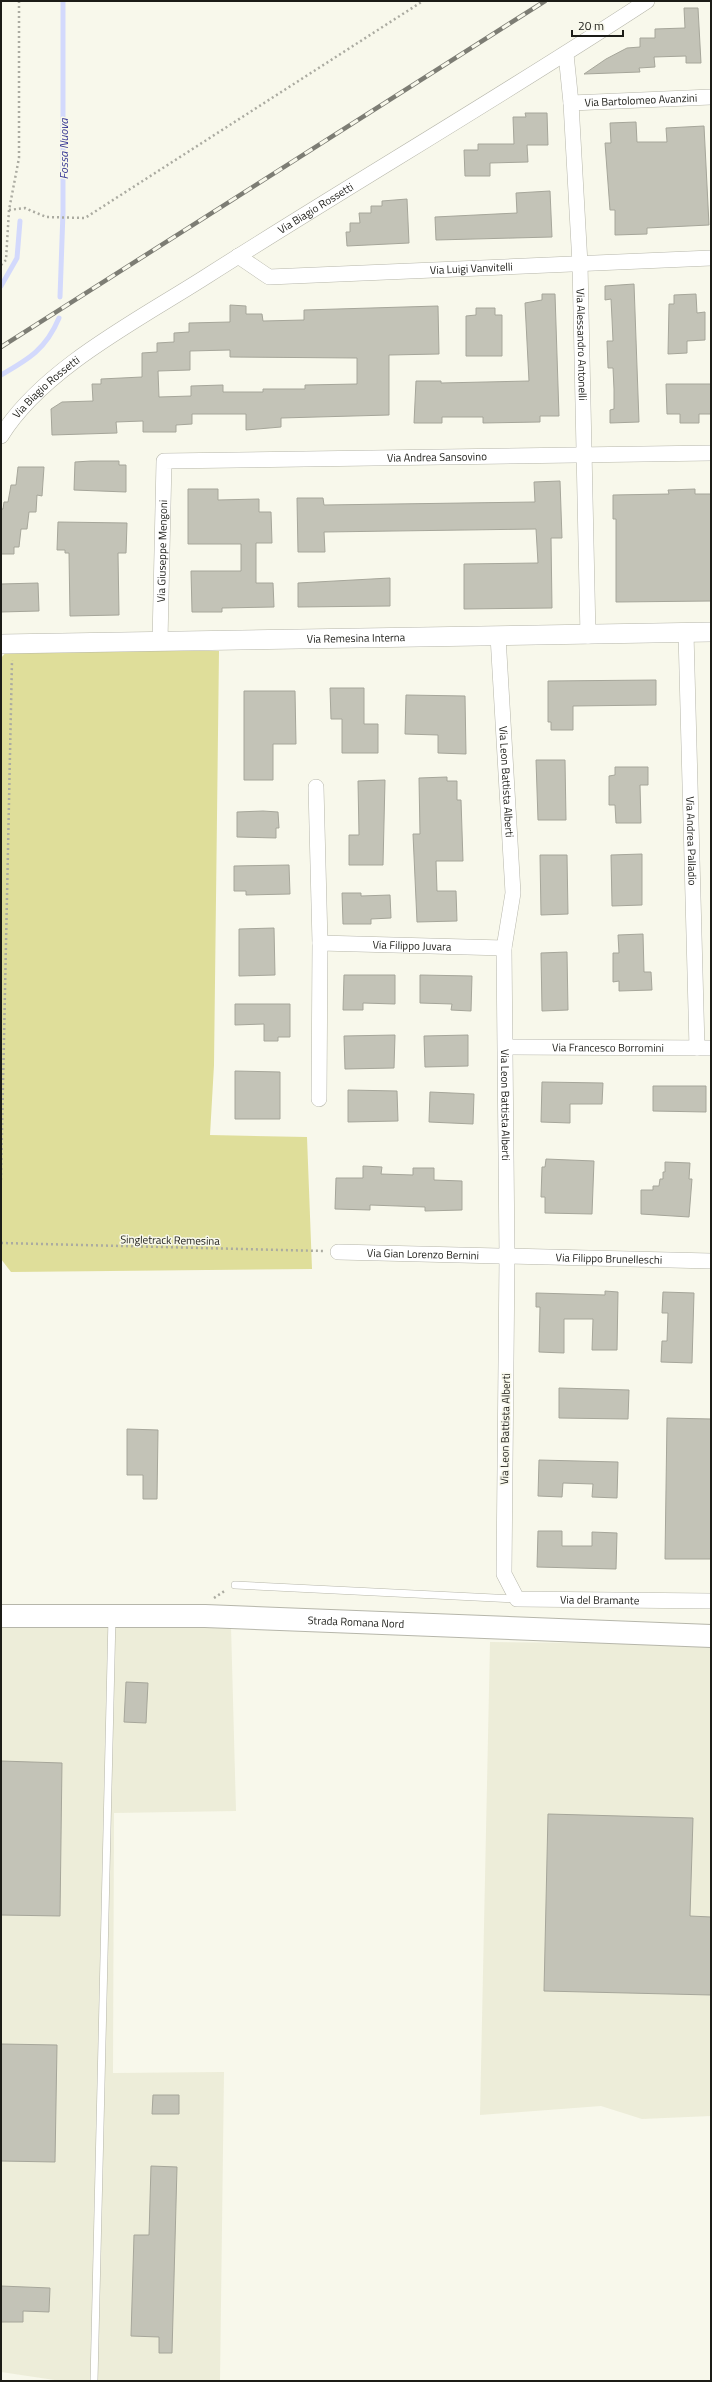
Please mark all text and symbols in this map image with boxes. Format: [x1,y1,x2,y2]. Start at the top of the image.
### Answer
scale bar [572,12,623,38]
text: 20 m [578,16,604,35]
street label: Via Bartolomeo Avanzini [584,90,698,110]
water label: Fossa Nuova [54,117,73,180]
street label: Via Biagio Rossetti [275,179,356,238]
street label: Via Luigi Vanvitelli [430,259,513,278]
street label: Via Alessandro Antonelli [573,288,591,401]
street label: Via Biagio Rossetti [9,352,83,422]
street label: Via Andrea Sansovino [387,448,487,466]
street label: Via Giuseppe Mengoni [153,500,171,602]
street label: Via Remesina Interna [307,629,406,647]
street label: Via Leon Battista Alberti [495,726,518,838]
street label: Via Andrea Palladio [682,796,701,886]
street label: Via Filippo Juvara [372,936,452,955]
street label: Via Francesco Borromini [552,1039,664,1056]
street label: Via Leon Battista Alberti [497,1049,514,1161]
street label: Singletrack Remesina [120,1231,220,1249]
street label: Via Gian Lorenzo Bernini [367,1245,479,1263]
street label: Via Filippo Brunelleschi [555,1249,662,1268]
street label: Via Leon Battista Alberti [496,1373,514,1485]
street label: Via del Bramante [560,1591,640,1608]
street label: Strada Romana Nord [307,1612,405,1632]

